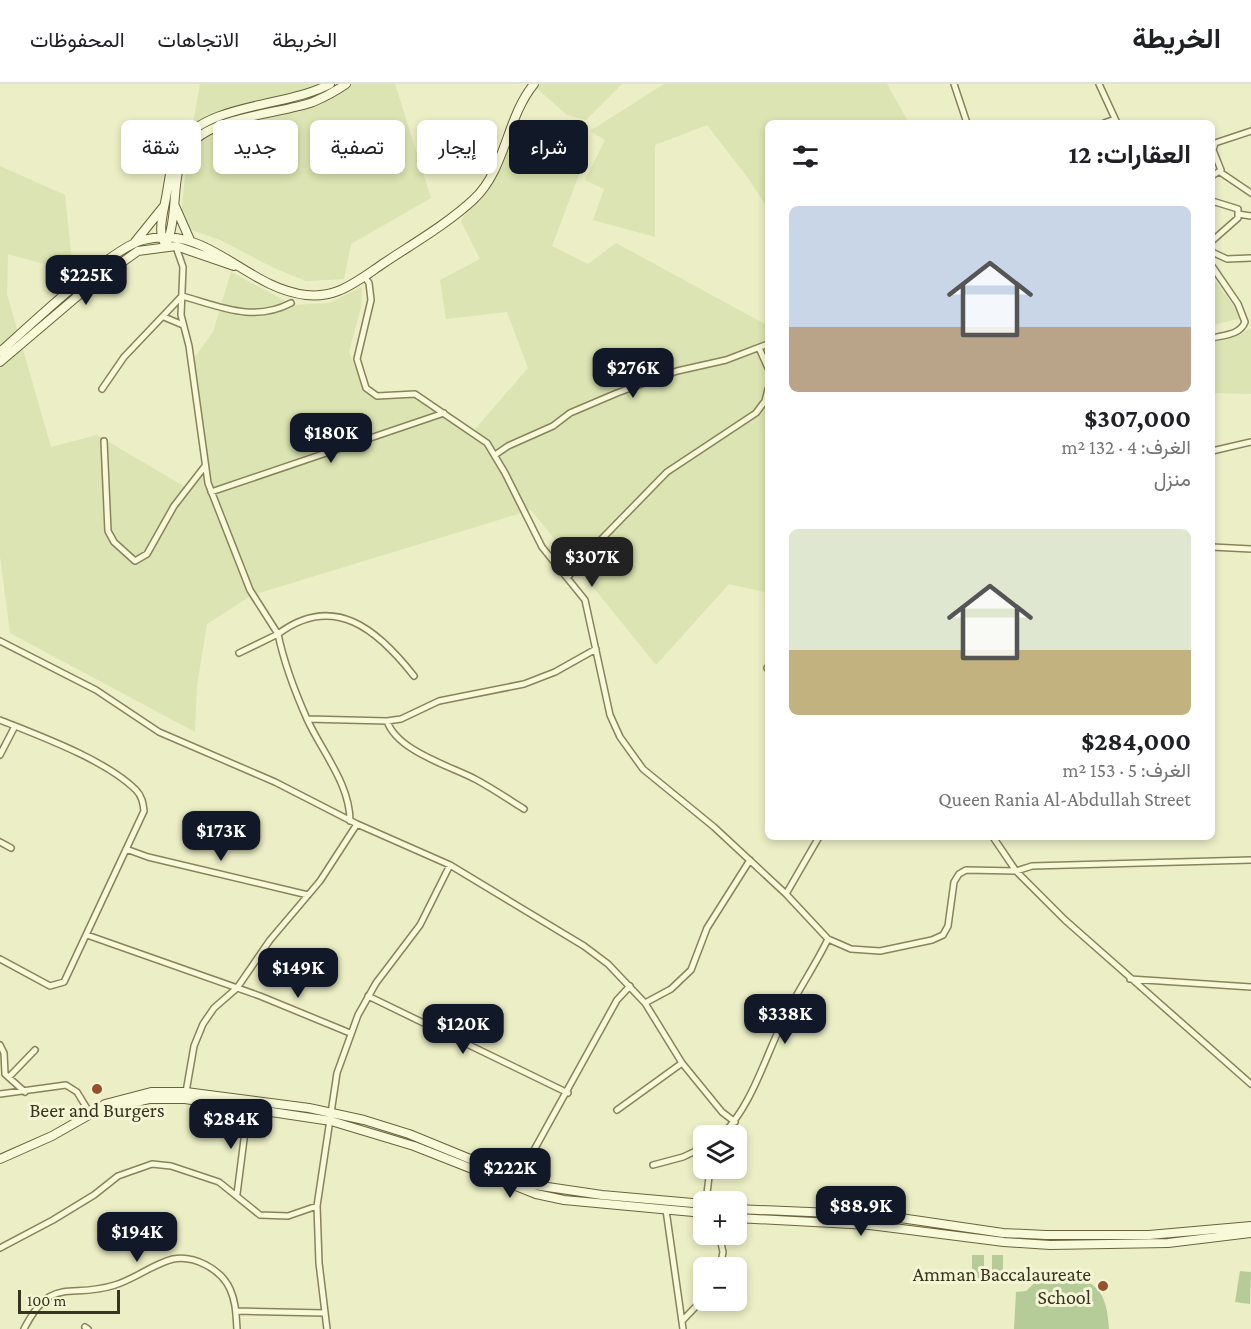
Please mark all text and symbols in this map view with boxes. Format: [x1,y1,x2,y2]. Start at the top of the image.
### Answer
text: الخريطة [1132,23,1221,54]
text: المحفوظات [30,28,125,52]
text: الاتجاهات [158,28,239,52]
text: الخريطة [272,28,337,52]
chip: شقة [121,120,201,174]
chip: جديد [213,120,298,174]
chip: تصفية [310,120,405,174]
chip: إيجار [417,120,497,174]
chip: شراء [509,120,588,174]
icon: filters [789,140,822,173]
text: العقارات: 12 [1069,140,1191,169]
icon: home [936,245,1044,353]
pin: $225K [44,255,128,306]
text: $225K [60,263,112,285]
pin: $276K [591,348,675,399]
text: $276K [607,356,659,378]
text: $307,000 [1084,404,1191,433]
pin: $180K [289,413,373,464]
text: $180K [304,421,358,443]
text: الغرف: 4 · 132 m² [1061,436,1191,458]
text: منزل [1154,468,1191,490]
pin: $307K [550,537,634,588]
text: $307K [565,545,619,567]
icon: home [936,568,1044,676]
text: $284,000 [1081,727,1191,756]
text: الغرف: 5 · 153 m² [1062,759,1191,781]
text: Queen Rania Al-Abdullah Street [938,788,1191,810]
pin: $173K [179,811,263,862]
text: $173K [196,819,246,841]
pin: $149K [256,948,340,999]
text: $149K [272,956,324,978]
pin: $338K [743,994,827,1045]
text: $338K [758,1002,812,1024]
pin: $120K [421,1004,505,1055]
text: $120K [437,1012,489,1034]
marker: Beer and Burgers [90,1082,104,1096]
place label: Beer and Burgers [29,1099,165,1122]
pin: $284K [189,1099,273,1150]
text: $284K [203,1107,259,1129]
map controls [693,1125,747,1311]
button: layers [693,1125,747,1179]
pin: $222K [468,1148,552,1199]
text: $222K [484,1156,536,1178]
pin: $88.9K [812,1186,910,1237]
button: + [693,1191,747,1245]
text: $88.9K [830,1194,892,1216]
pin: $194K [95,1212,179,1263]
text: $194K [111,1220,163,1242]
button: − [693,1257,747,1311]
place label: Amman Baccalaureate School [913,1263,1091,1308]
marker: Amman Baccalaureate School [1096,1279,1110,1293]
scale bar [18,1287,120,1314]
text: 100 m [27,1292,66,1309]

